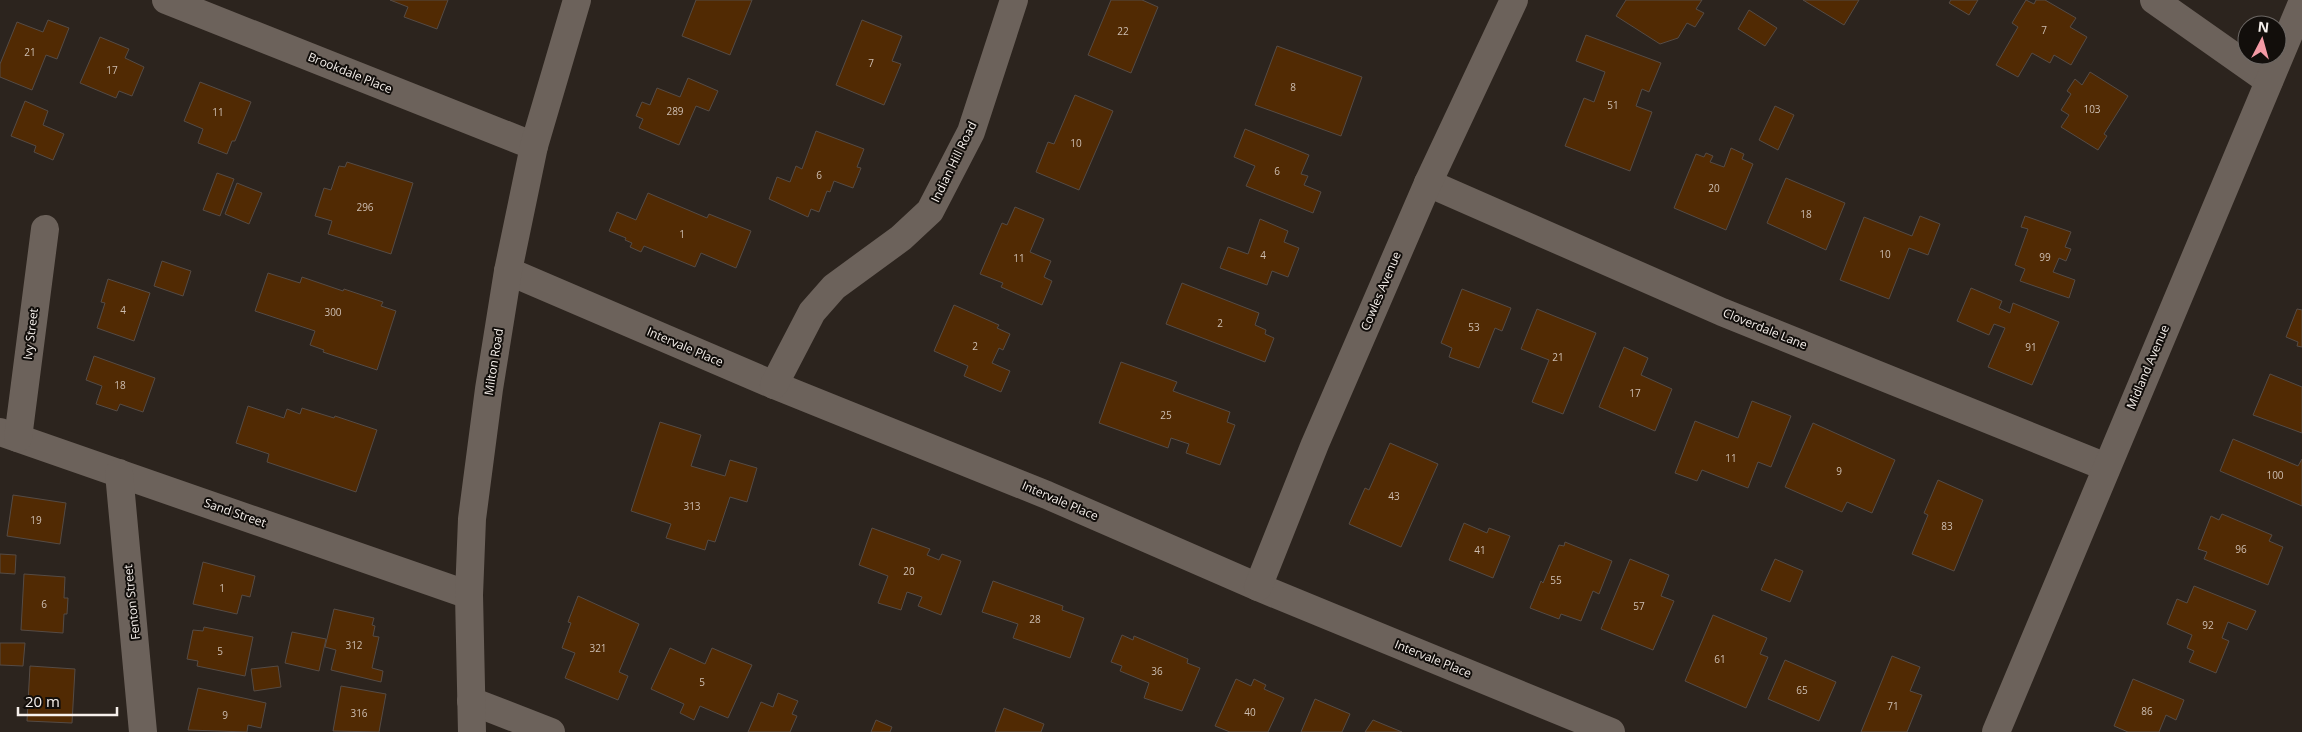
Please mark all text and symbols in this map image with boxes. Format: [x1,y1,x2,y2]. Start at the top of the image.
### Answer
north arrow [2237,15,2287,65]
text: N [2257,17,2270,37]
house number: 7 [2041,23,2047,37]
house number: 22 [1117,24,1129,38]
house number: 21 [24,45,36,59]
street label: Brookdale Place [305,48,395,97]
house number: 7 [868,56,874,70]
house number: 17 [106,63,118,77]
house number: 8 [1290,80,1296,94]
house number: 51 [1607,98,1619,112]
house number: 103 [2083,102,2101,116]
house number: 289 [666,104,684,118]
house number: 11 [212,105,224,119]
street label: Indian Hill Road [927,119,980,205]
house number: 10 [1070,136,1082,150]
house number: 6 [1274,164,1280,178]
house number: 6 [816,168,822,182]
house number: 20 [1708,181,1720,195]
house number: 296 [356,200,374,214]
house number: 18 [1800,207,1812,221]
house number: 1 [679,227,685,241]
house number: 10 [1879,247,1891,261]
house number: 4 [1260,248,1266,262]
street label: Cowles Avenue [1356,248,1405,333]
house number: 99 [2039,250,2051,264]
house number: 11 [1013,251,1025,265]
house number: 4 [120,303,126,317]
street label: Cloverdale Lane [1721,304,1810,353]
house number: 300 [324,305,342,319]
street label: Ivy Street [19,307,42,361]
house number: 2 [1217,316,1223,330]
house number: 53 [1468,320,1480,334]
street label: Midland Avenue [2122,322,2173,412]
street label: Intervale Place [644,323,726,370]
street label: Milton Road [480,327,507,397]
house number: 2 [972,339,978,353]
house number: 91 [2025,340,2037,354]
house number: 21 [1552,350,1564,364]
house number: 18 [114,378,126,392]
house number: 17 [1629,386,1641,400]
house number: 25 [1160,408,1172,422]
house number: 11 [1725,451,1737,465]
house number: 9 [1836,464,1842,478]
house number: 100 [2266,468,2284,482]
street label: Intervale Place [1019,477,1101,524]
house number: 43 [1388,489,1400,503]
street label: Sand Street [202,494,268,531]
house number: 313 [683,499,701,513]
house number: 19 [30,513,42,527]
house number: 83 [1941,519,1953,533]
house number: 96 [2235,542,2247,556]
house number: 41 [1474,543,1486,557]
street label: Fenton Street [119,563,144,641]
house number: 20 [903,564,915,578]
house number: 55 [1550,573,1562,587]
house number: 1 [219,581,225,595]
house number: 6 [41,597,47,611]
house number: 57 [1633,599,1645,613]
house number: 28 [1029,612,1041,626]
house number: 92 [2202,618,2214,632]
street label: Intervale Place [1392,635,1474,682]
house number: 312 [345,638,363,652]
house number: 321 [589,641,607,655]
house number: 5 [217,644,223,658]
house number: 61 [1714,652,1726,666]
house number: 36 [1151,664,1163,678]
house number: 5 [699,675,705,689]
house number: 65 [1796,683,1808,697]
scale bar [18,684,116,716]
text: 20 m [25,691,60,711]
house number: 71 [1887,699,1899,713]
house number: 86 [2141,704,2153,718]
house number: 40 [1244,705,1256,719]
house number: 316 [350,706,368,720]
house number: 9 [222,708,228,722]

